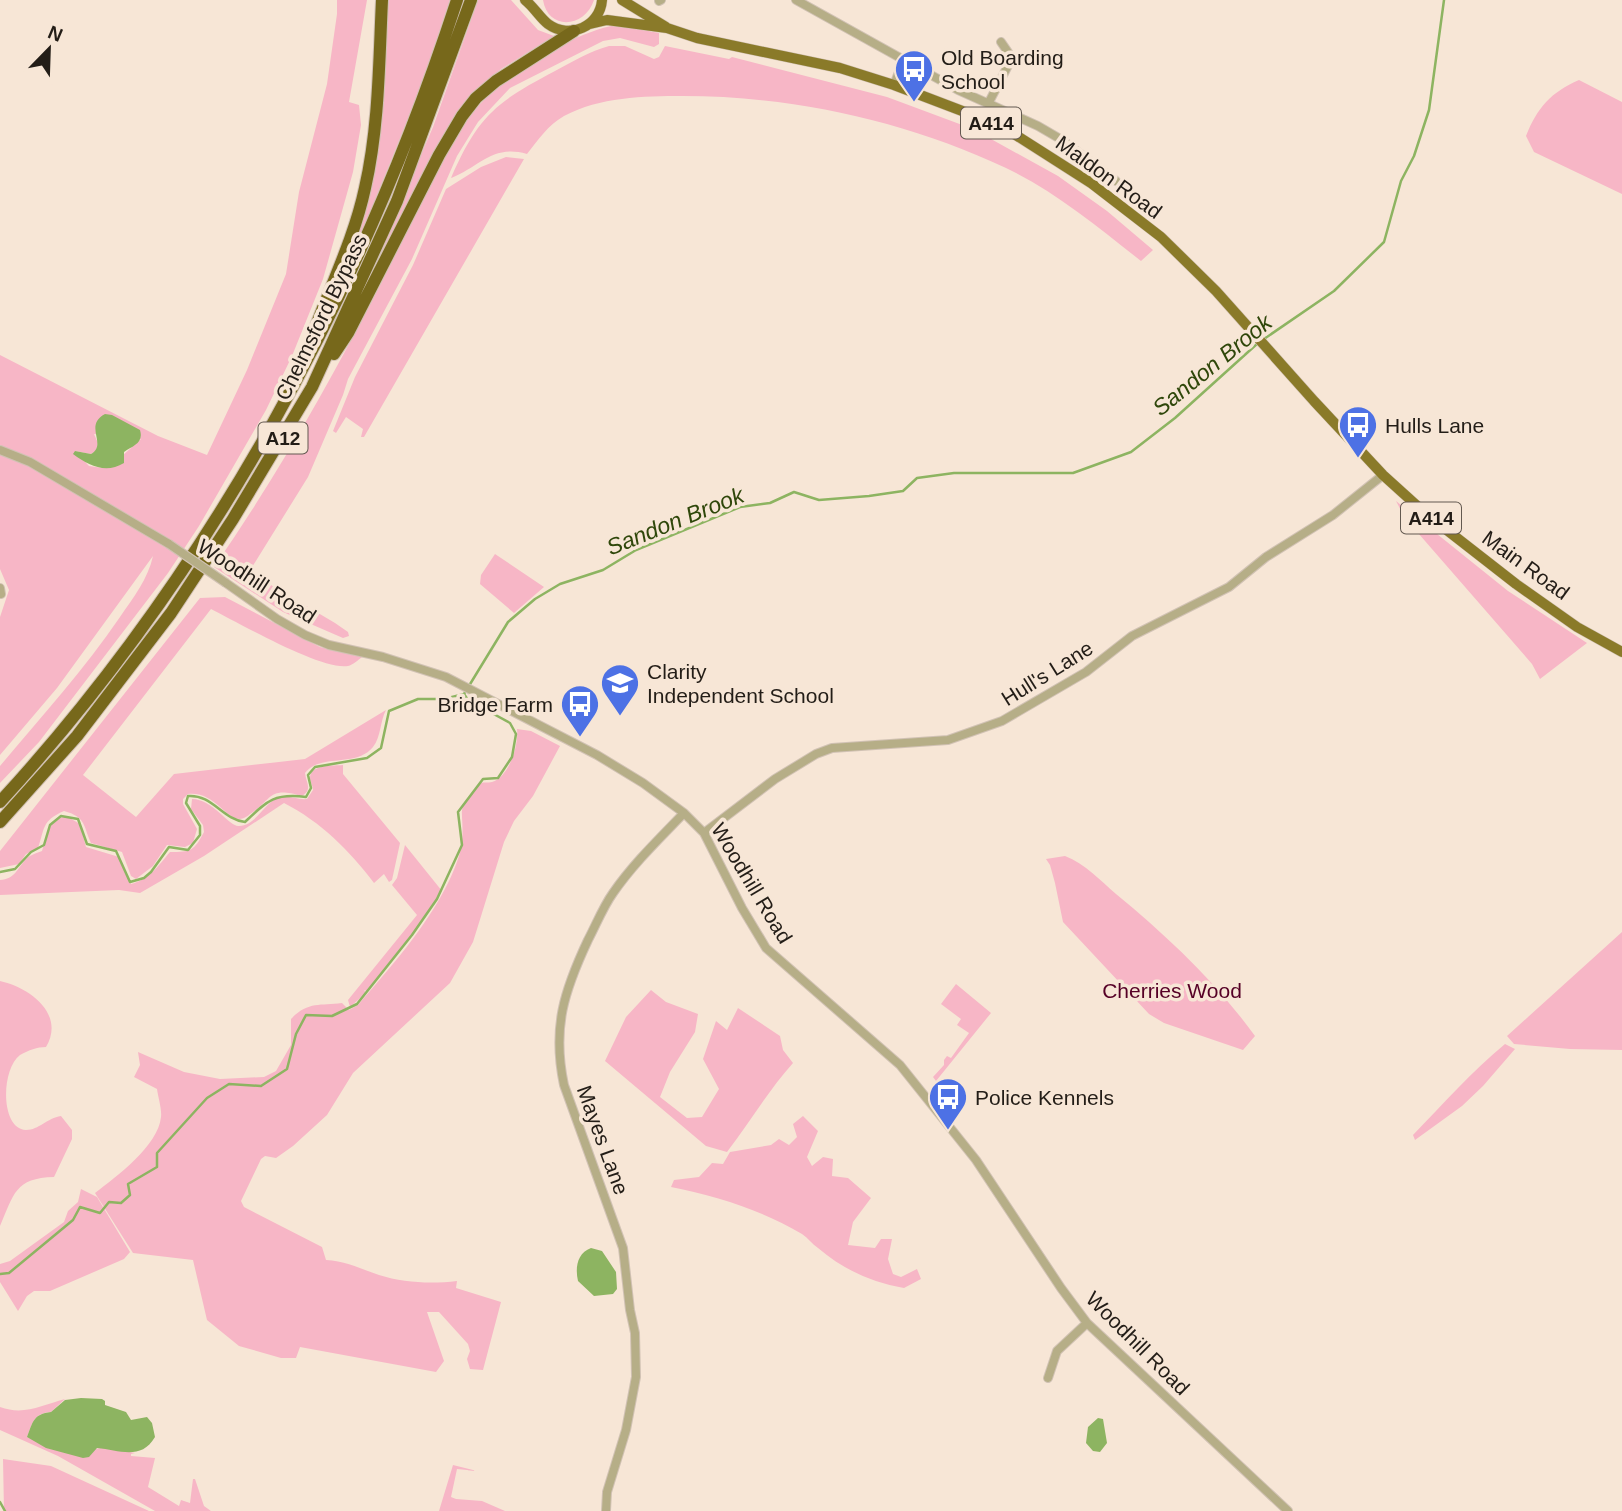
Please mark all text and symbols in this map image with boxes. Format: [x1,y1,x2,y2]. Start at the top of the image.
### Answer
north arrow [14,14,84,84]
text: N [45,21,66,46]
place label: Old Boarding School [941,46,1064,93]
bus stop icon: Old Boarding School [893,48,935,103]
road number: A414 [961,108,1021,139]
street label: Maldon Road [1052,131,1166,223]
street label: Chelmsford Bypass [271,230,371,404]
water label: Sandon Brook [1147,308,1278,421]
bus stop icon: Hulls Lane [1337,404,1379,459]
place label: Hulls Lane [1385,414,1484,437]
road number: A12 [258,422,308,453]
water label: Sandon Brook [603,481,749,560]
road number: A414 [1401,503,1461,534]
street label: Main Road [1478,526,1574,604]
street label: Woodhill Road [194,534,320,628]
street label: Hull's Lane [997,636,1097,710]
place label: Clarity Independent School [647,660,834,707]
school or university icon: Clarity Independent School [599,662,641,717]
bus stop icon: Bridge Farm [559,683,601,738]
place label: Bridge Farm [437,693,553,716]
street label: Woodhill Road [707,819,797,947]
park label: Cherries Wood [1102,979,1242,1002]
bus stop icon: Police Kennels [927,1076,969,1131]
street label: Mayes Lane [573,1082,633,1198]
place label: Police Kennels [975,1086,1114,1109]
street label: Woodhill Road [1082,1287,1194,1399]

